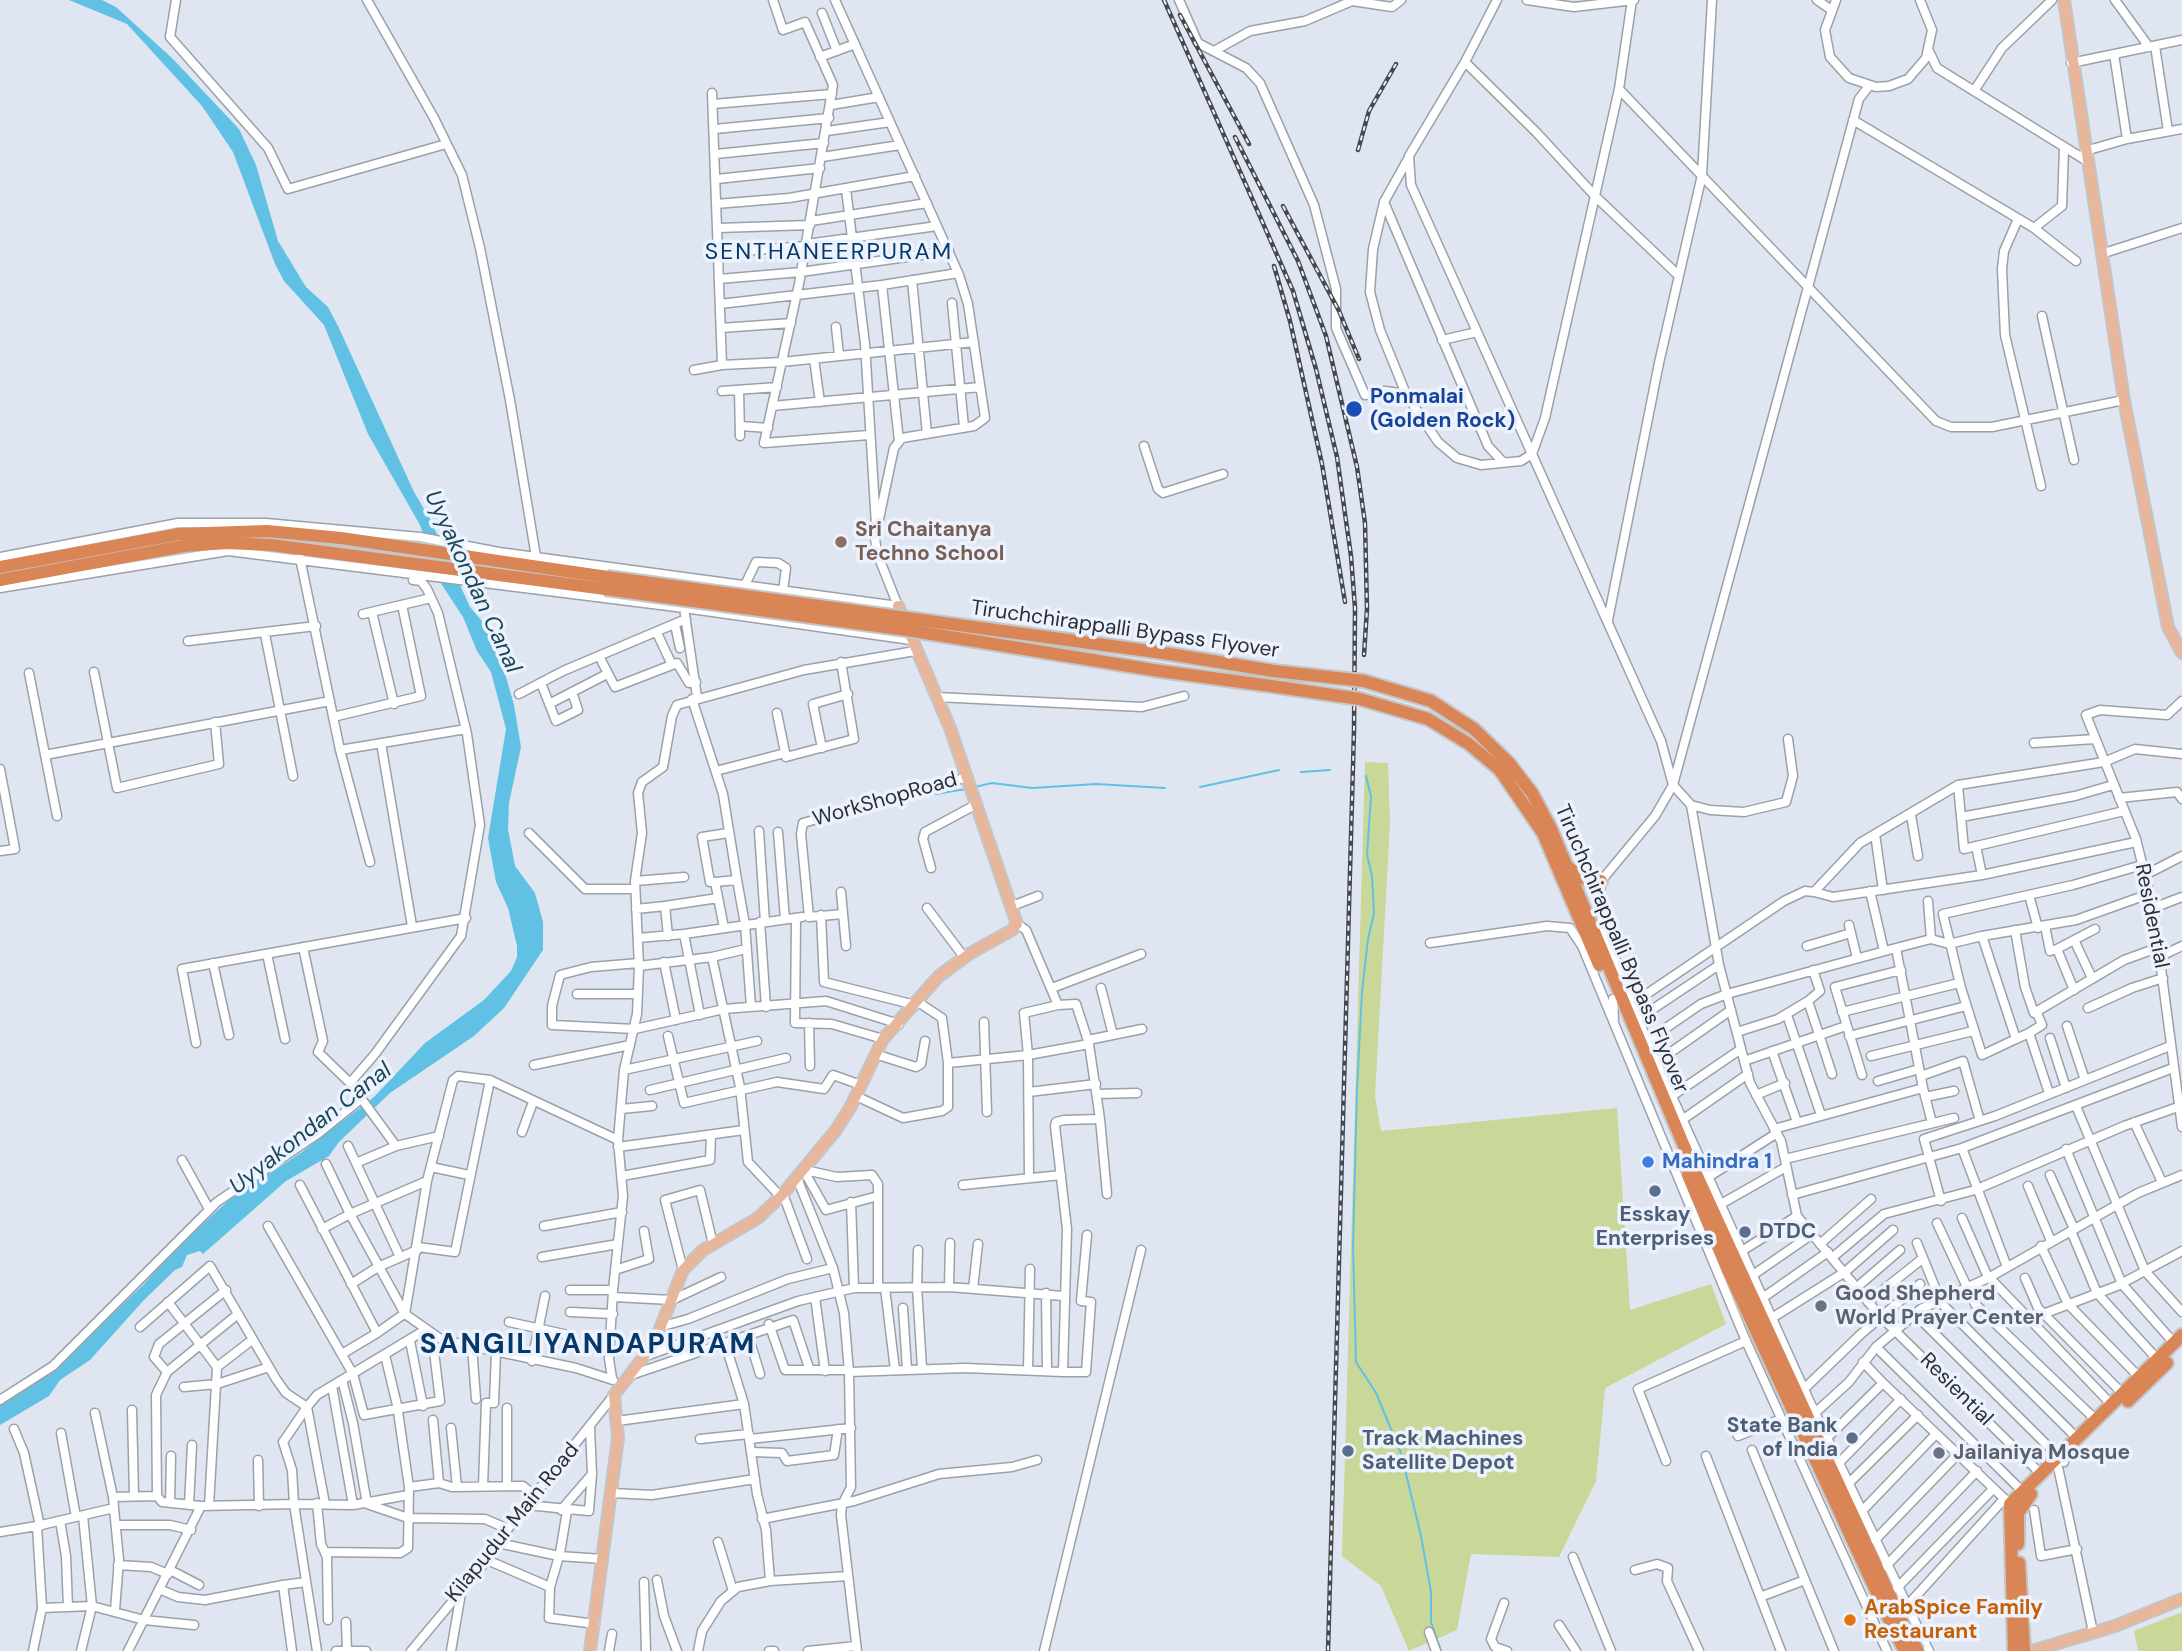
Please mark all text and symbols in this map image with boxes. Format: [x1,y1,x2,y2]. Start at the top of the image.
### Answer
district label: SENTHANEERPURAM [707,239,951,267]
place label: Ponmalai (Golden Rock) [1370,384,1515,434]
marker: Ponmalai (Golden Rock) [1344,399,1364,419]
water label: Uyyakondan Canal [418,486,526,678]
place label: Sri Chaitanya Techno School [855,517,1004,567]
marker: Sri Chaitanya Techno School [833,534,849,550]
street label: Tiruchchirappalli Bypass Flyover [969,596,1281,664]
street label: WorkShopRoad [810,767,960,833]
street label: Tiruchchirappalli Bypass Flyover [1549,801,1693,1097]
street label: Residential [2129,862,2173,970]
water label: Uyyakondan Canal [224,1057,398,1201]
place label: Mahindra 1 [1662,1149,1772,1175]
marker: Mahindra 1 [1640,1154,1656,1170]
marker: Esskay Enterprises [1647,1183,1663,1199]
place label: Esskay Enterprises [1596,1202,1714,1252]
place label: DTDC [1759,1219,1816,1245]
marker: DTDC [1737,1224,1753,1240]
place label: Good Shepherd World Prayer Center [1835,1281,2043,1331]
marker: Good Shepherd World Prayer Center [1813,1298,1829,1314]
district label: SANGILIYANDAPURAM [422,1329,754,1363]
street label: Resiential [1914,1348,1998,1432]
place label: State Bank of India [1727,1413,1838,1463]
place label: Track Machines Satellite Depot [1362,1426,1523,1476]
marker: State Bank of India [1844,1430,1860,1446]
street label: Kilapudur Main Road [441,1438,585,1608]
place label: Jailaniya Mosque [1953,1440,2130,1466]
marker: Track Machines Satellite Depot [1340,1443,1356,1459]
marker: Jailaniya Mosque [1931,1445,1947,1461]
place label: ArabSpice Family Restaurant [1864,1595,2043,1645]
marker: ArabSpice Family Restaurant [1842,1612,1858,1628]

